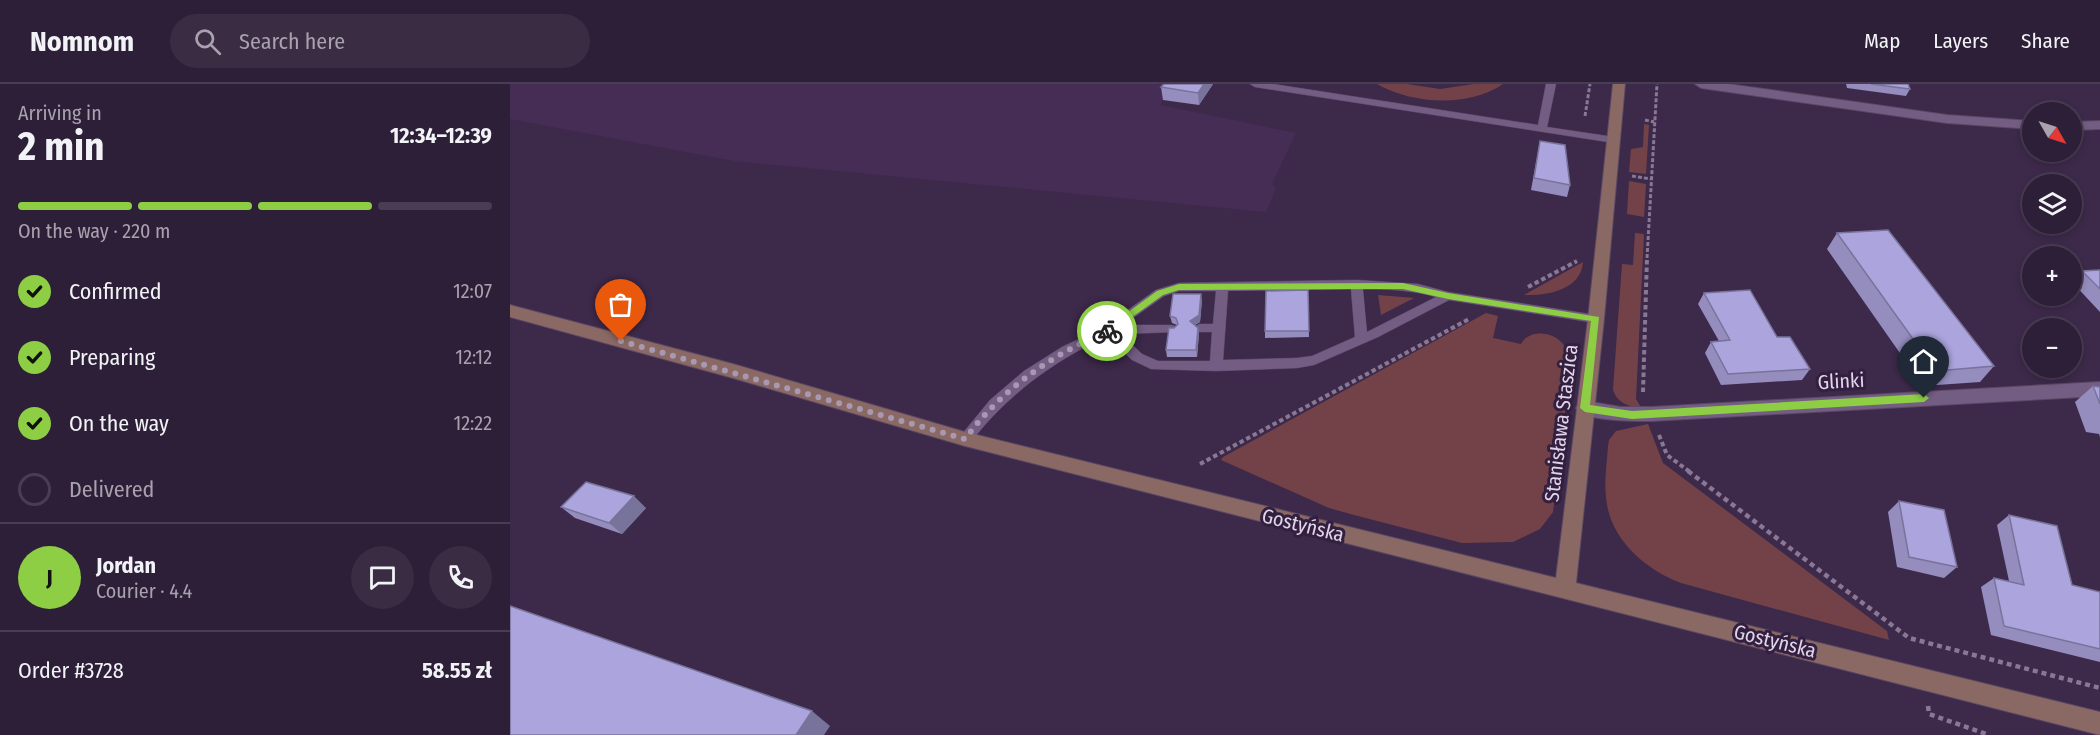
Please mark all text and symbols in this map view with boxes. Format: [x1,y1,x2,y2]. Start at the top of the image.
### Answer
search box [170,14,590,68]
text: Nomnom [30,25,134,58]
icon: search [191,25,224,58]
text: Search here [239,28,345,55]
text: Map [1864,28,1900,54]
text: Layers [1933,28,1988,54]
text: Share [2021,28,2070,54]
text: Arriving in [18,101,102,125]
north arrow [2022,102,2082,162]
map controls [2022,102,2082,378]
text: 12:34–12:39 [390,122,492,149]
text: 2 min [18,124,104,170]
button: layers [2022,174,2082,234]
text: On the way · 220 m [18,219,171,243]
button: + [2022,246,2082,306]
icon: check [18,275,51,308]
text: Confirmed [69,278,162,305]
text: 12:07 [453,279,492,303]
pin [595,279,646,341]
icon: bag [604,288,637,321]
courier [1077,301,1137,361]
icon: bike [1091,315,1124,348]
button: − [2022,318,2082,378]
pin [1898,336,1949,398]
icon: check [18,341,51,374]
street label: Stanisława Staszica [1539,343,1583,503]
text: Preparing [69,344,155,371]
text: 12:12 [455,345,492,369]
icon: home [1907,345,1940,378]
street label: Glinki [1817,368,1865,394]
icon: check [18,407,51,440]
text: On the way [69,410,169,437]
text: 12:22 [454,411,492,435]
text: Delivered [69,476,154,503]
street label: Gostyńska [1259,503,1347,547]
button: chat [351,546,414,609]
button: phone [429,546,492,609]
text: Jordan [96,552,156,579]
text: J [46,564,53,591]
text: Courier · 4.4 [96,579,192,603]
street label: Gostyńska [1731,619,1819,663]
text: Order #3728 [18,657,124,684]
text: 58.55 zł [422,657,492,684]

